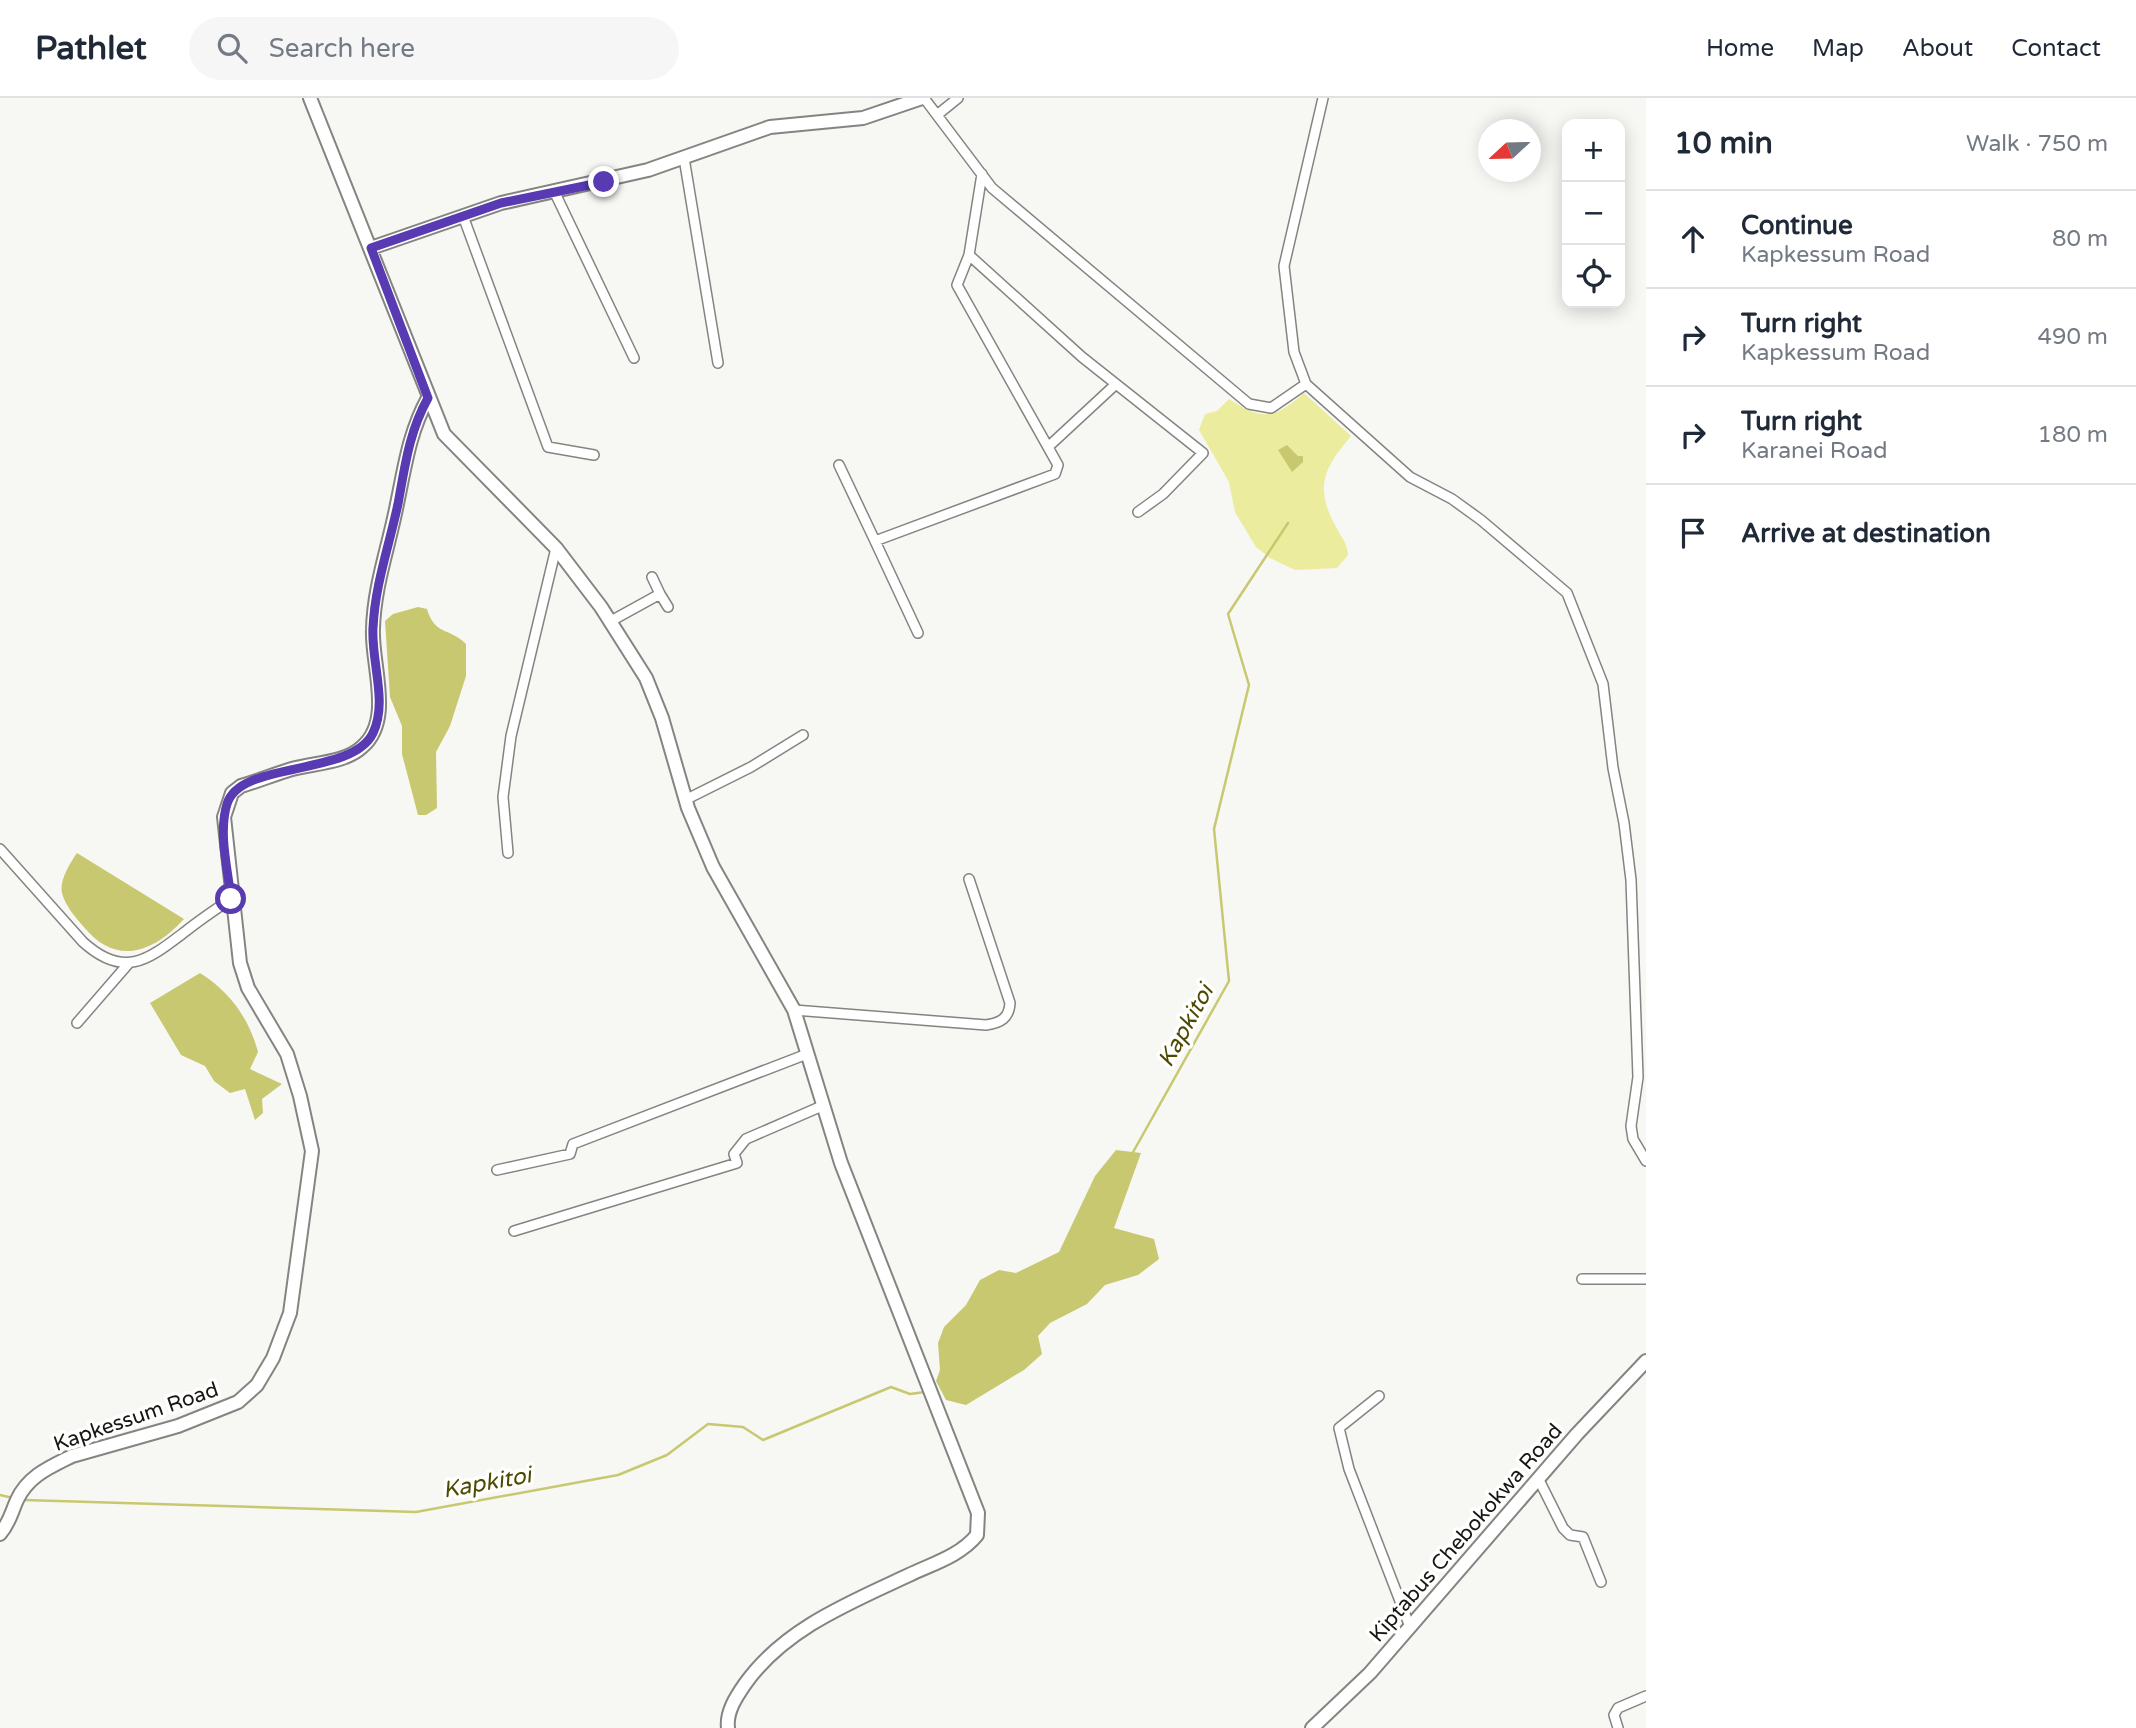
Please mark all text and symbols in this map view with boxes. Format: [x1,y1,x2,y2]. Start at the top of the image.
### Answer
search box [189,17,679,80]
text: Pathlet [35,29,147,68]
icon: search [213,29,251,67]
text: Search here [269,33,415,64]
text: Home [1706,34,1774,63]
text: Map [1812,34,1864,63]
text: About [1902,34,1973,63]
text: Contact [2011,34,2101,63]
north arrow [1478,119,1541,182]
map controls [1562,119,1625,308]
button: + [1562,119,1625,182]
text: 10 min [1674,125,1773,162]
text: Walk · 750 m [1966,130,2108,158]
route end [588,166,619,197]
button: − [1562,182,1625,245]
text: Continue [1741,210,1853,241]
icon: ahead [1674,220,1712,258]
text: 80 m [2052,225,2108,253]
text: Kapkessum Road [1741,241,1930,269]
button: locate [1562,245,1625,308]
text: Turn right [1741,308,1862,339]
icon: right [1674,318,1712,356]
text: 490 m [2038,323,2108,351]
text: Kapkessum Road [1741,339,1930,367]
text: Turn right [1741,406,1862,437]
icon: right [1674,416,1712,454]
text: 180 m [2038,421,2108,449]
text: Karanei Road [1741,437,1888,465]
icon: arrive [1674,514,1712,552]
text: Arrive at destination [1741,518,1991,549]
route start [215,883,246,914]
water label: Kapkitoi [1152,977,1222,1072]
street label: Kapkessum Road [50,1377,222,1457]
street label: Kiptabus Chebokokwa Road [1364,1419,1568,1647]
water label: Kapkitoi [441,1461,537,1505]

